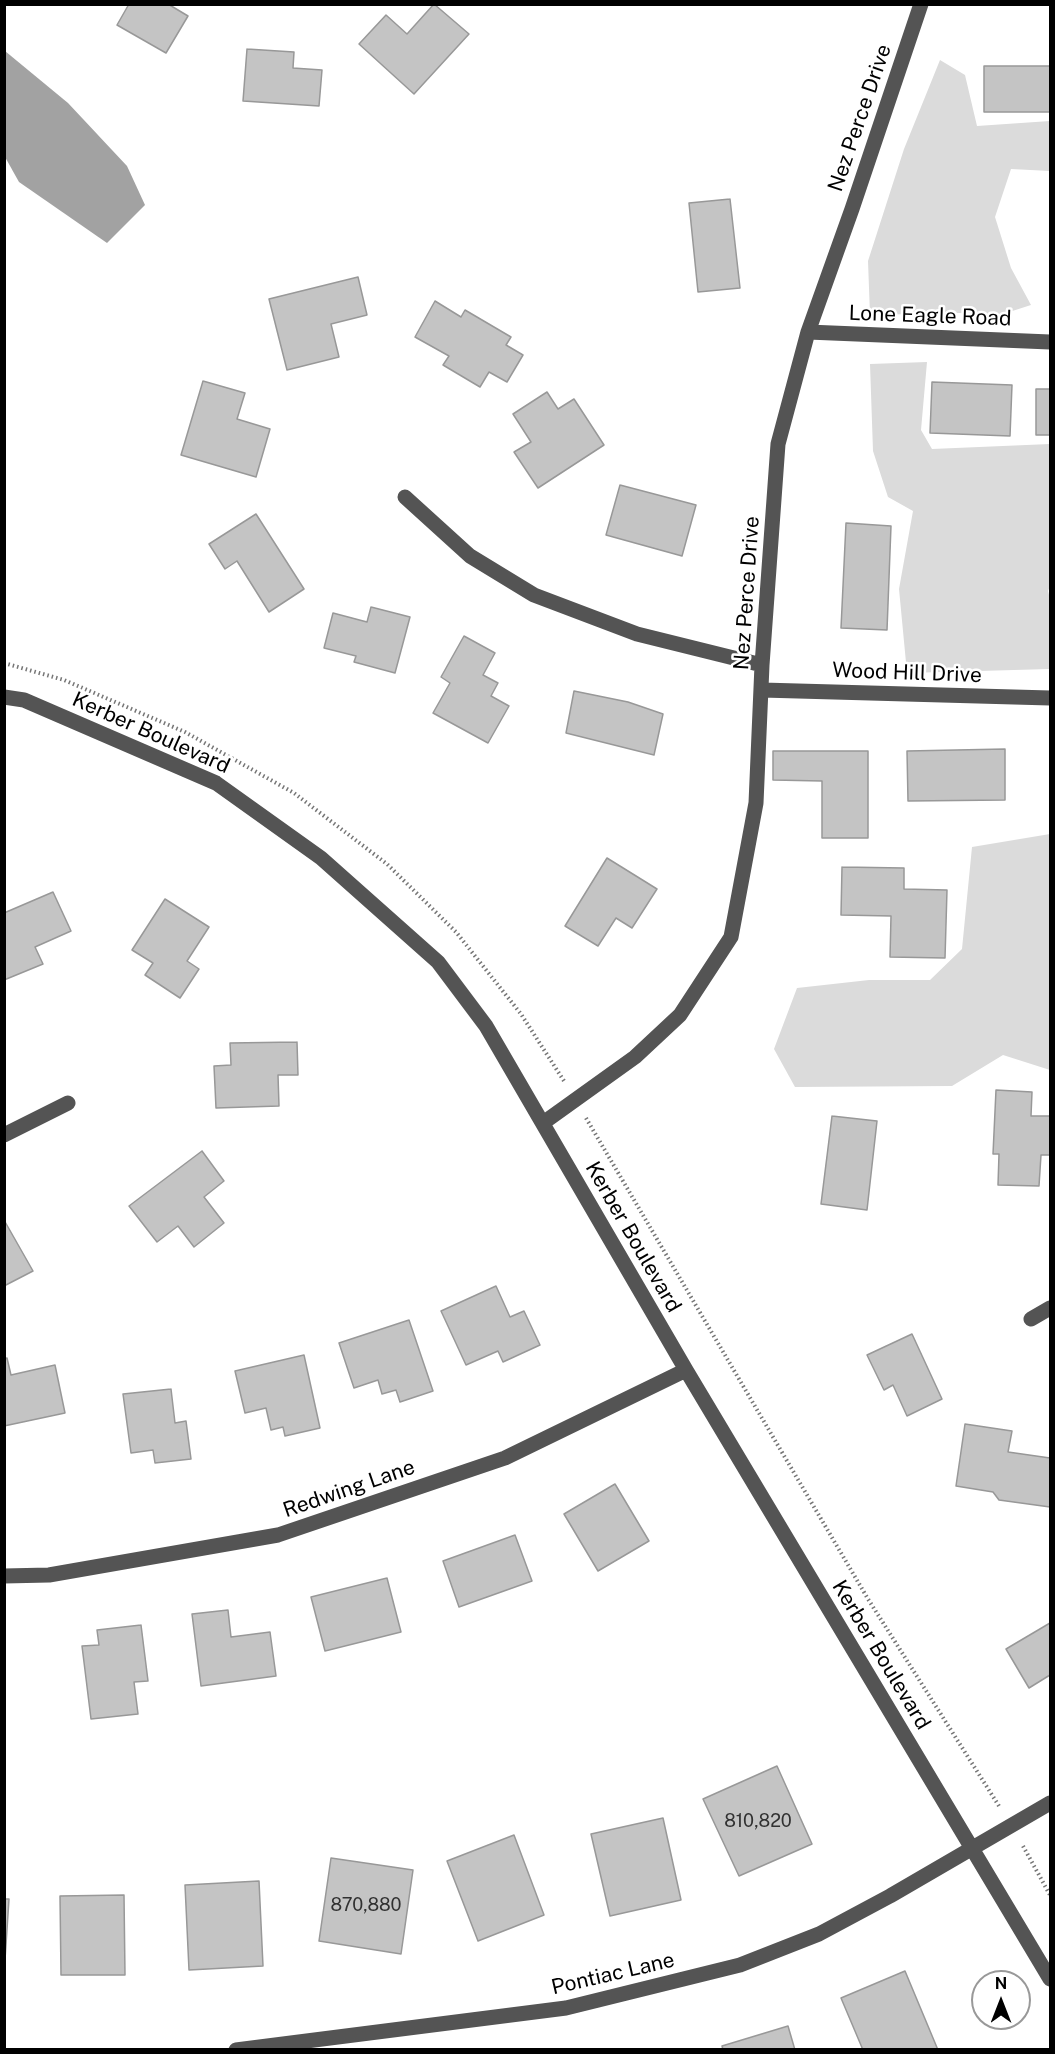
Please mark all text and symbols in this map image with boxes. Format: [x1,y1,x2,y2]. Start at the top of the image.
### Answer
street label: Nez Perce Drive [823,41,897,195]
street label: Lone Eagle Road [848,301,1012,331]
street label: Nez Perce Drive [729,515,765,671]
street label: Wood Hill Drive [832,658,982,688]
street label: Kerber Boulevard [68,687,234,779]
street label: Kerber Boulevard [580,1157,686,1317]
street label: Redwing Lane [280,1455,418,1523]
street label: Kerber Boulevard [826,1576,936,1734]
house number: 810,820 [724,1810,792,1832]
house number: 870,880 [330,1894,402,1916]
street label: Pontiac Lane [549,1948,677,2000]
north arrow [971,1970,1031,2030]
text: N [995,1974,1007,1993]

